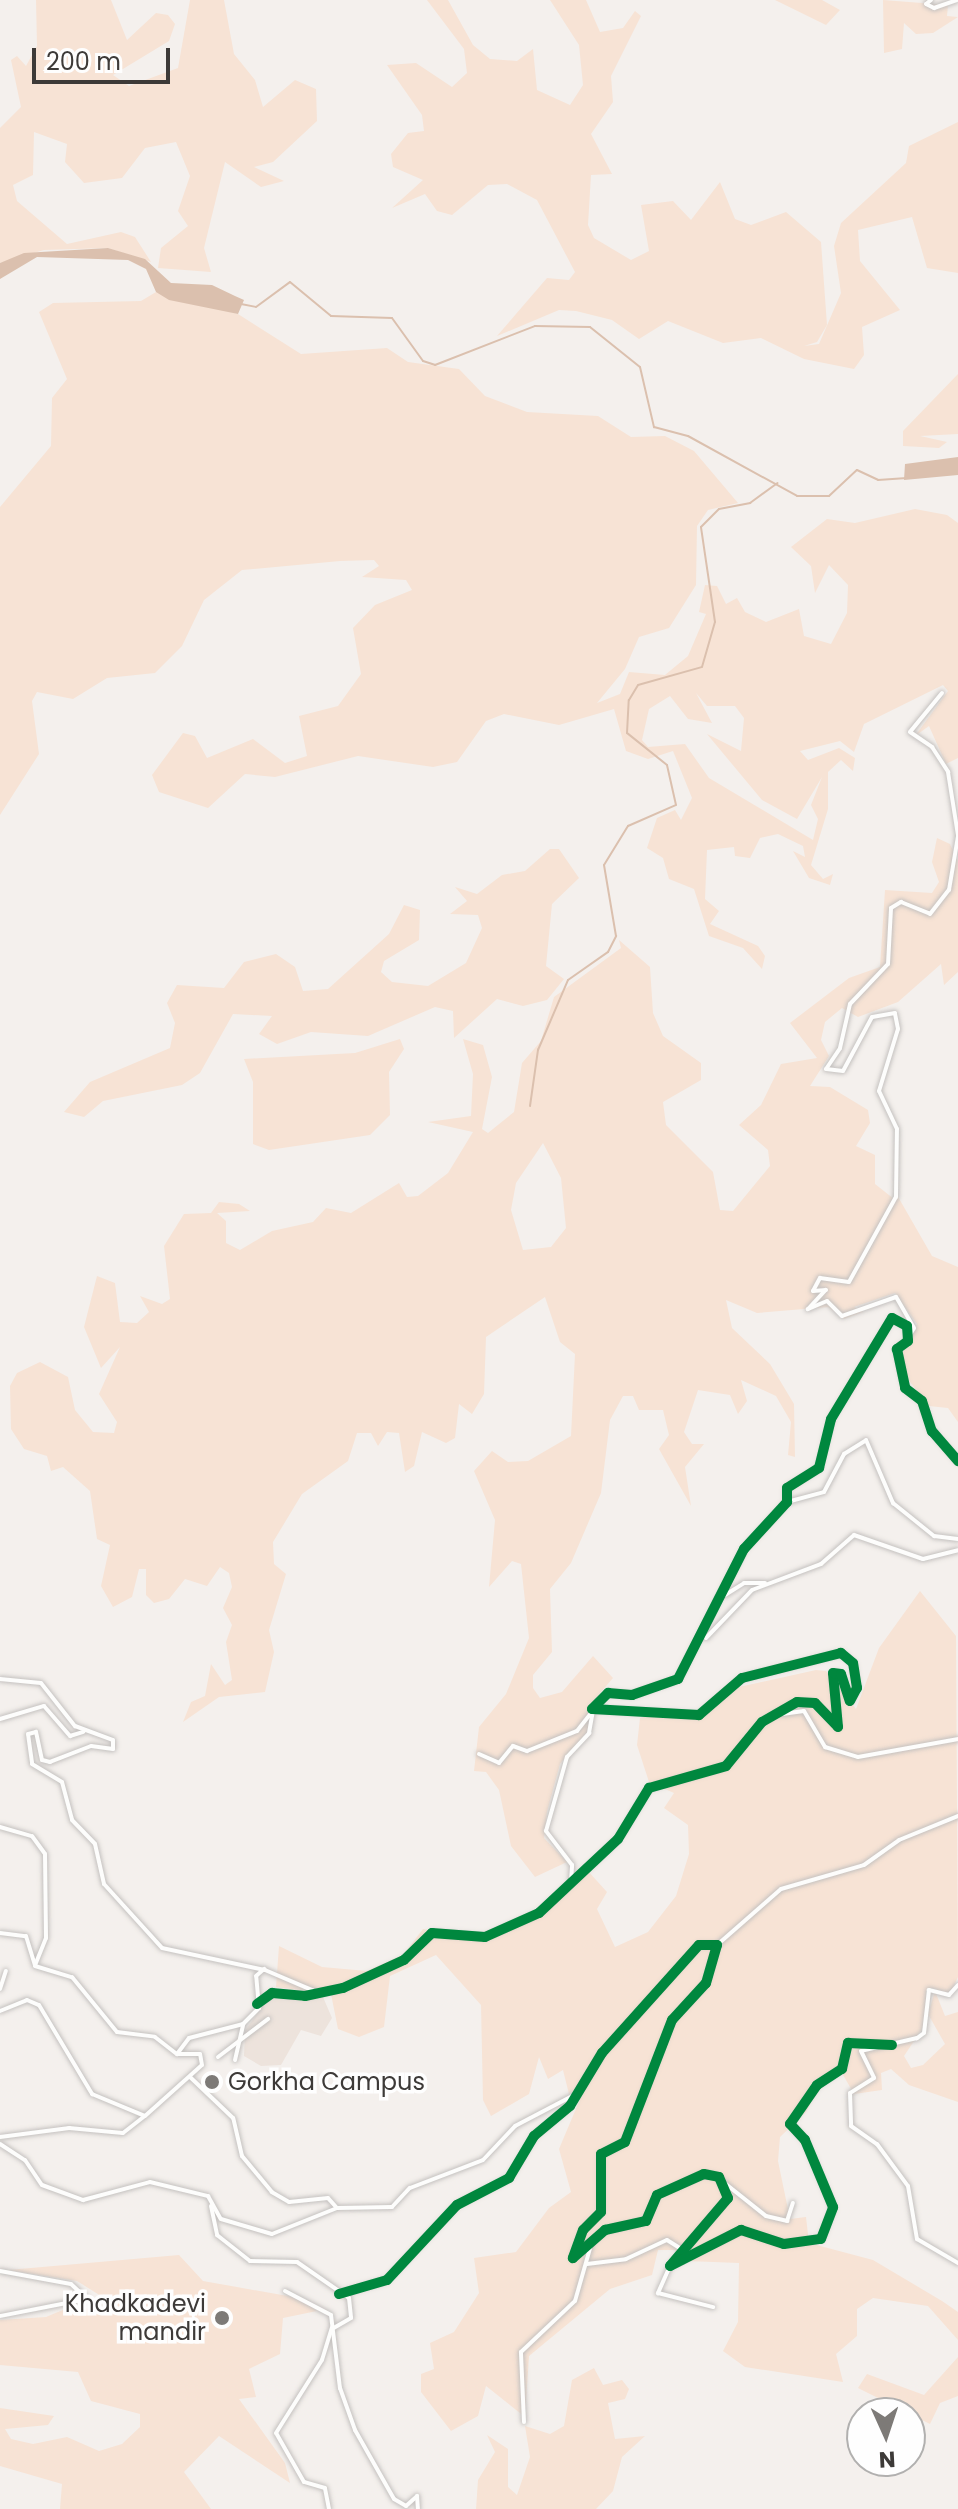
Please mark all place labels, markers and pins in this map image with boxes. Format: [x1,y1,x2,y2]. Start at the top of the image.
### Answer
place label: Gorkha Campus [228,2068,425,2096]
marker: Gorkha Campus [203,2073,221,2091]
place label: Khadkadevi mandir [65,2290,206,2346]
marker: Khadkadevi mandir [213,2309,231,2327]

